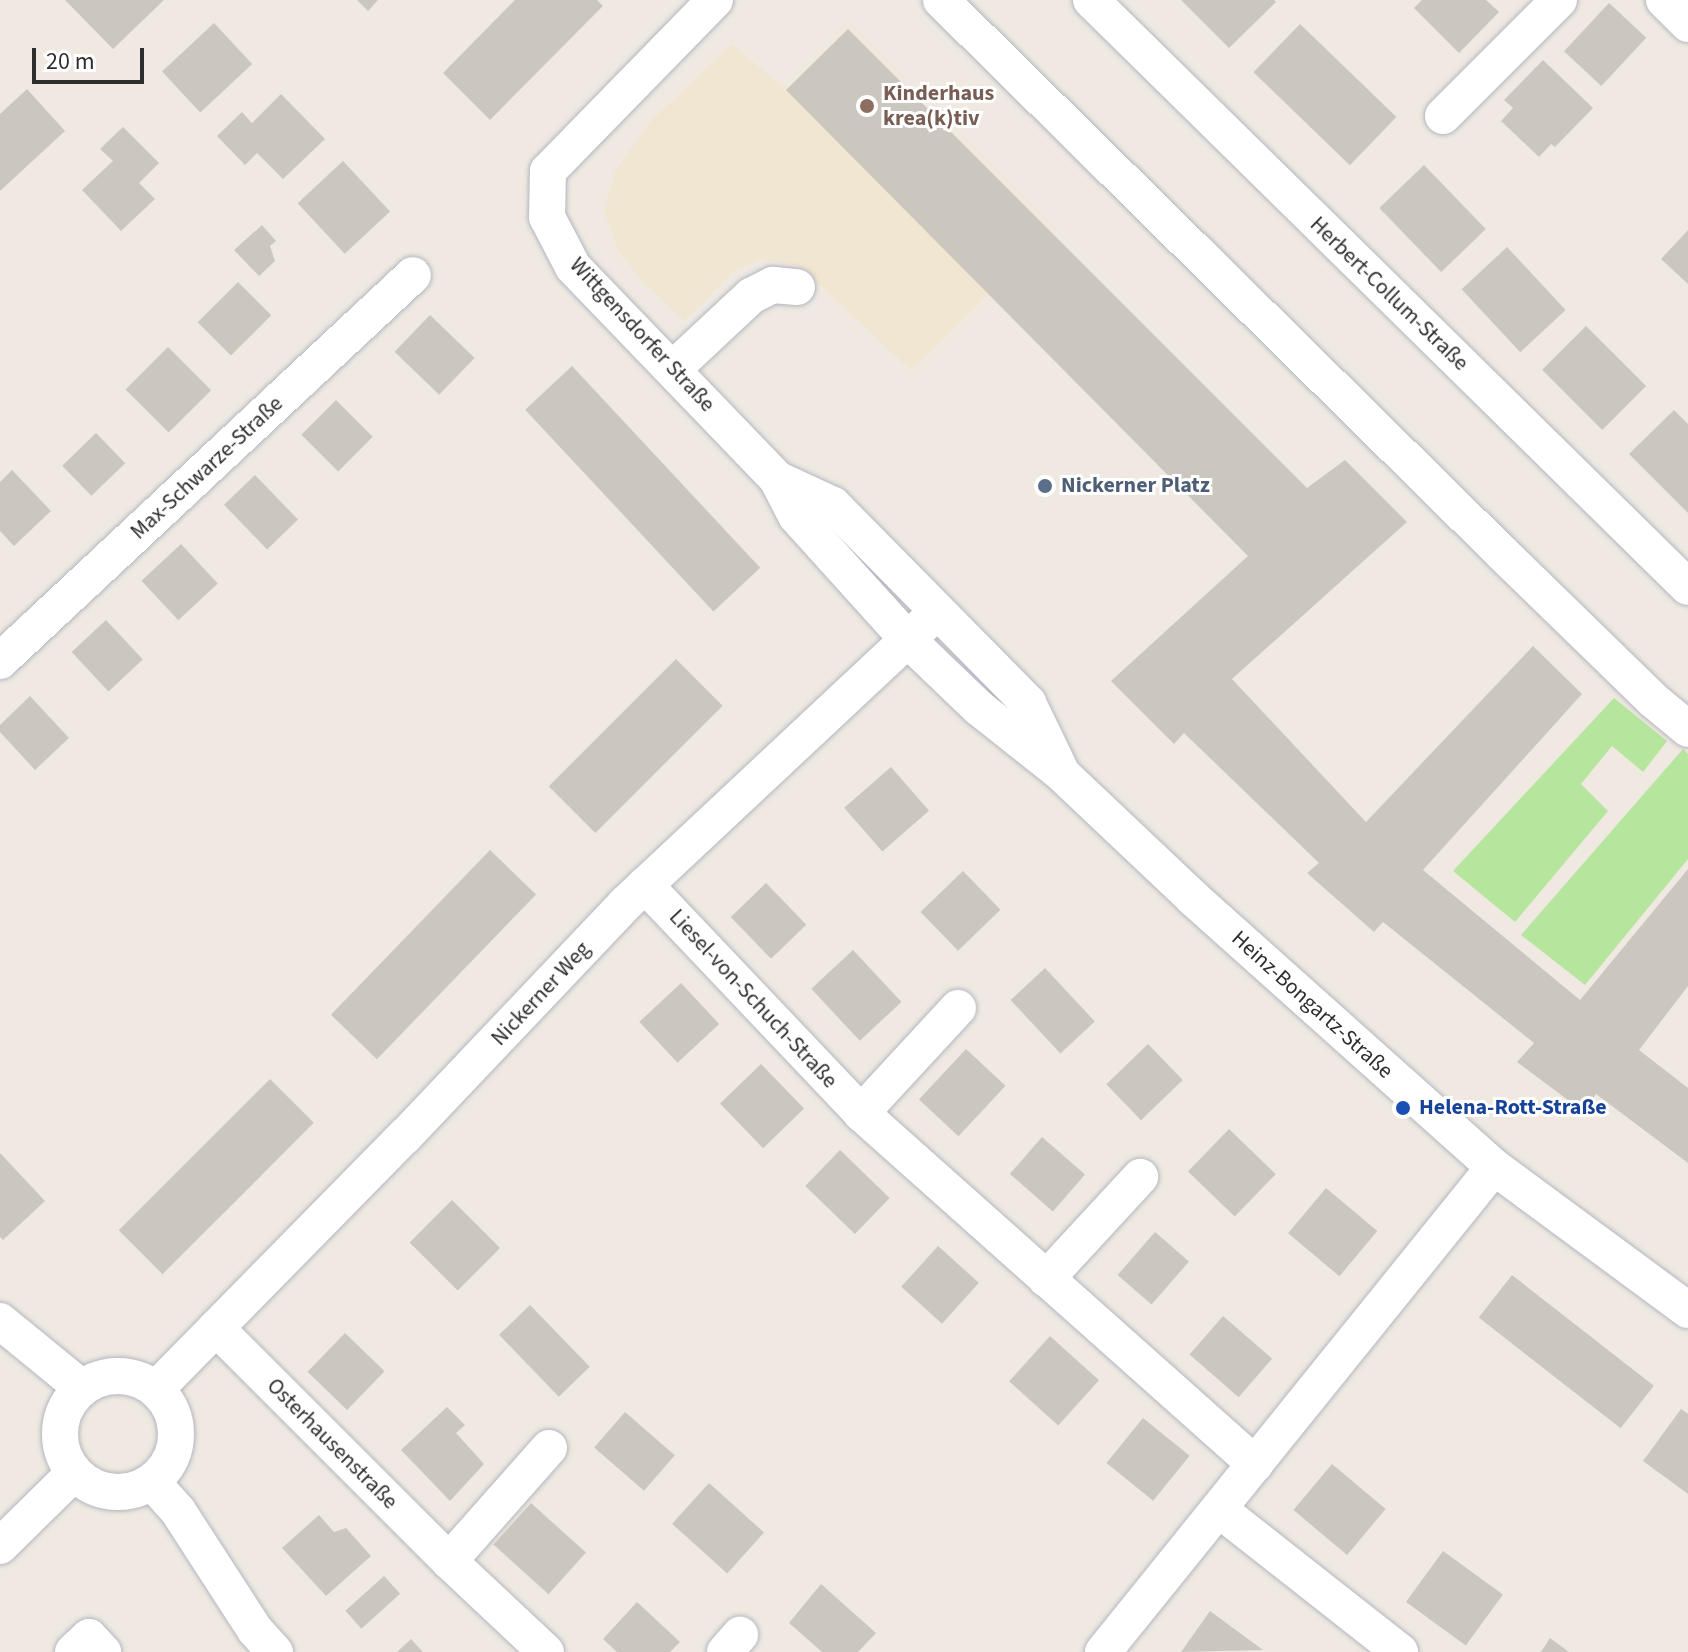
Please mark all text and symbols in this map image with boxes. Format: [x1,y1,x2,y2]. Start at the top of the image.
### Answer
scale bar [36,32,148,82]
text: 20 m [46,44,95,79]
place label: Kinderhaus krea(k)tiv [883,80,994,132]
marker: Kinderhaus krea(k)tiv [858,97,876,115]
street label: Herbert-Collum-Straße [1304,212,1474,376]
street label: Wittgensdorfer Straße [564,252,720,418]
street label: Max-Schwarze-Straße [126,391,288,545]
place label: Nickerner Platz [1061,473,1210,499]
marker: Nickerner Platz [1036,477,1054,495]
street label: Liesel-von-Schuch-Straße [663,904,843,1094]
street label: Heinz-Bongartz-Straße [1226,926,1398,1084]
street label: Nickerner Weg [486,936,596,1052]
place label: Helena-Rott-Straße [1419,1095,1607,1121]
marker: Helena-Rott-Straße [1394,1099,1412,1117]
street label: Osterhausenstraße [261,1373,403,1515]

